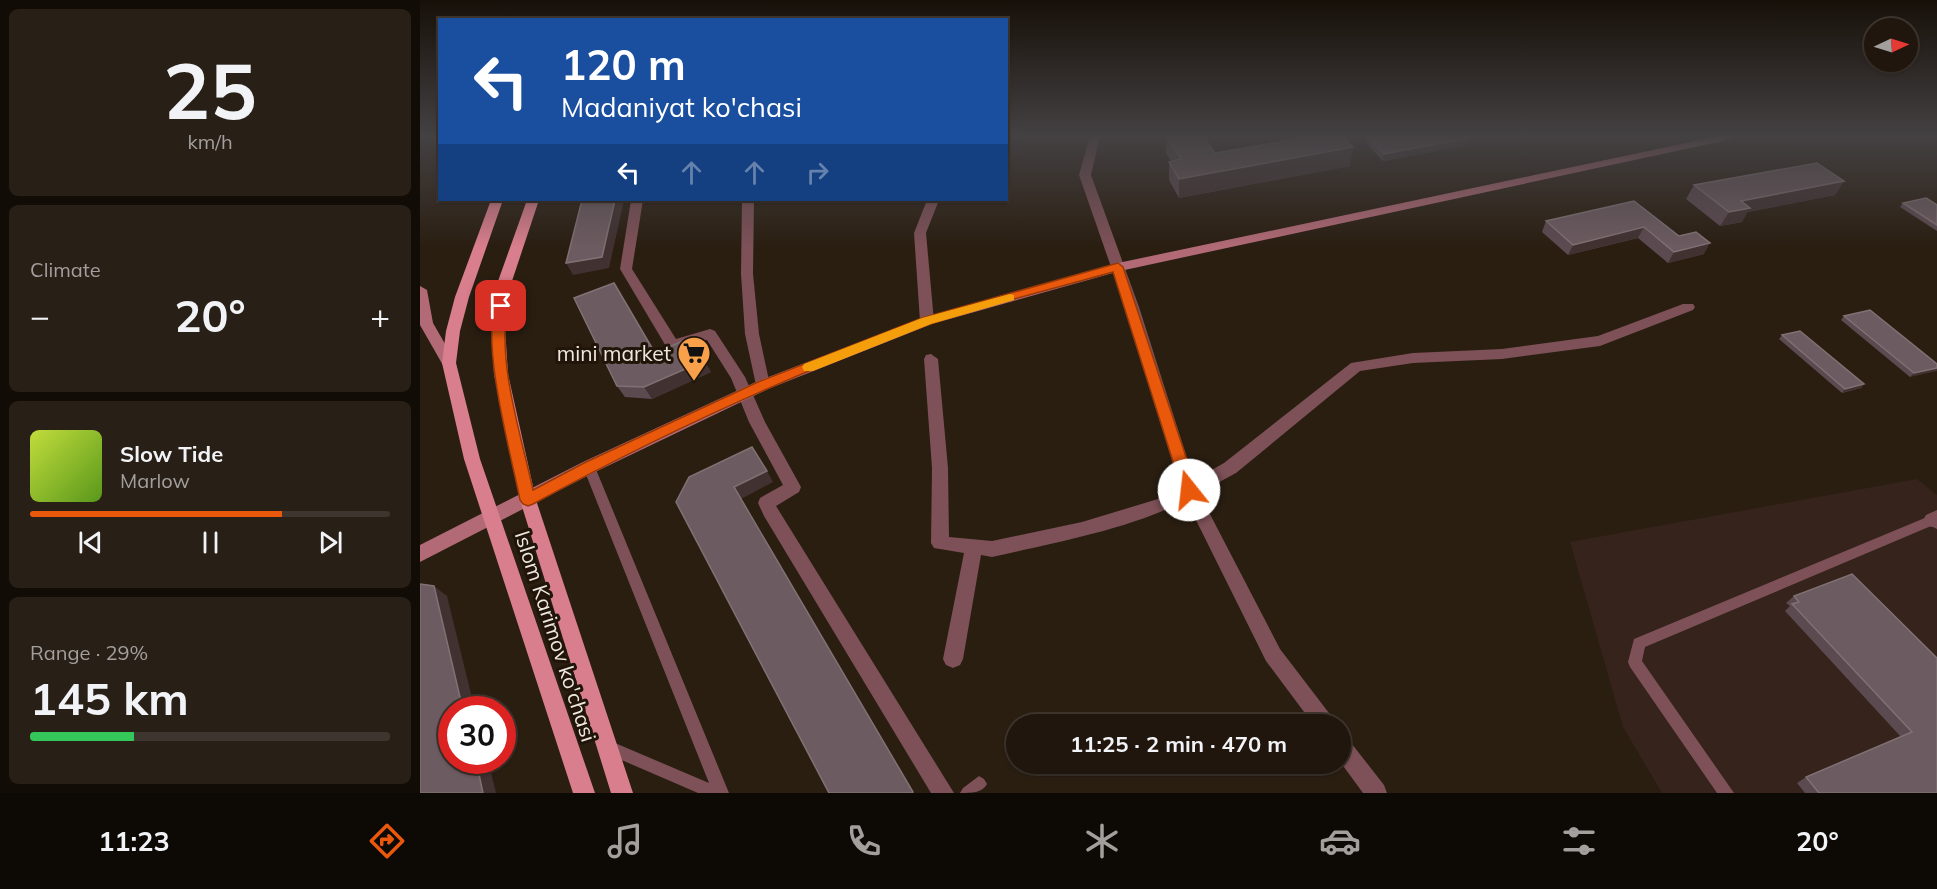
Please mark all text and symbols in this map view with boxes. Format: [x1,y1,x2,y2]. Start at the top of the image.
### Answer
north arrow [1864,18,1918,72]
map controls [1864,18,1918,72]
text: 120 m [561,38,686,91]
text: 25 [163,41,257,139]
icon: left [462,42,540,120]
text: Madaniyat ko'chasi [561,90,802,124]
text: km/h [187,129,233,154]
icon: left [612,156,645,189]
icon: ahead [675,156,708,189]
icon: ahead [738,156,771,189]
icon: right [801,156,834,189]
text: Climate [30,257,101,282]
pin [475,280,526,331]
text: 20° [174,287,246,343]
icon: arrive [484,289,517,322]
text: − [30,295,50,336]
text: + [370,295,390,336]
supermarket icon: mini market [676,335,712,382]
place label: mini market [557,340,671,366]
text: Slow Tide [120,440,223,468]
position arrow [1157,458,1221,522]
text: Marlow [120,468,190,493]
icon: previous [74,526,107,559]
icon: pause [194,526,227,559]
icon: next [314,526,347,559]
street label: Islom Karimov ko'chasi [510,527,602,745]
text: Range · 29% [30,640,148,665]
text: 145 km [30,670,189,726]
speed limit sign: 30 [438,696,516,774]
text: 11:25 · 2 min · 470 m [1070,730,1287,758]
icon: directions [366,820,408,862]
icon: music [604,820,646,862]
icon: phone [843,820,885,862]
icon: climate [1081,820,1123,862]
icon: car [1319,820,1361,862]
icon: filters [1558,820,1600,862]
text: 11:23 [98,824,170,858]
text: 20° [1796,824,1839,858]

